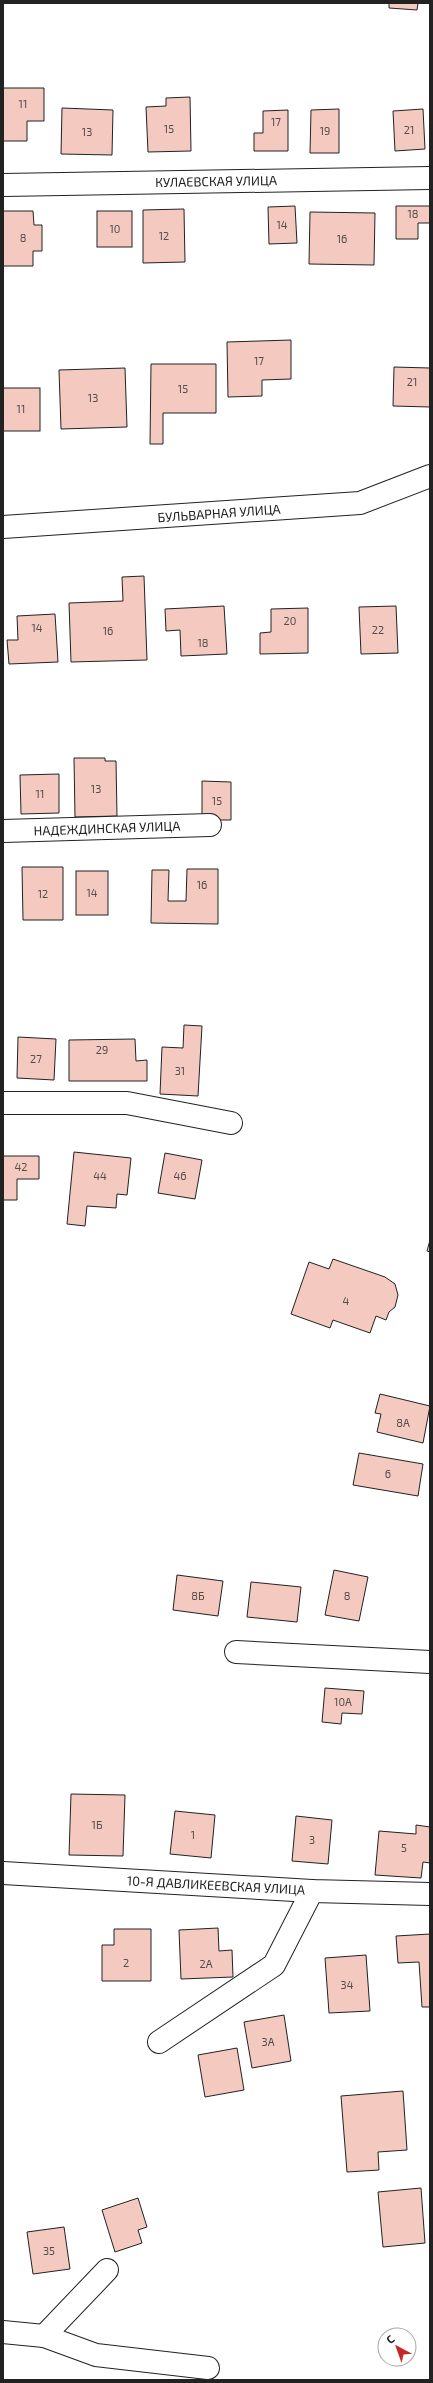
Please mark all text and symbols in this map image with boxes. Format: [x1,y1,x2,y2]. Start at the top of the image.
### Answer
house number: 11 [19,97,27,110]
house number: 17 [271,115,281,128]
house number: 15 [164,122,174,135]
house number: 21 [404,123,414,136]
house number: 19 [320,124,330,137]
house number: 13 [82,125,92,138]
street label: КУЛАЕВСКАЯ УЛИЦА [155,172,277,190]
house number: 18 [407,207,419,220]
house number: 14 [276,218,288,231]
house number: 10 [109,222,121,235]
house number: 12 [159,229,169,242]
house number: 8 [20,231,26,244]
house number: 16 [337,232,347,245]
house number: 17 [254,354,264,367]
house number: 21 [407,375,417,388]
house number: 15 [178,382,188,395]
house number: 13 [88,391,98,404]
house number: 11 [17,402,25,415]
street label: БУЛЬВАРНАЯ УЛИЦА [157,501,281,525]
house number: 20 [284,614,296,627]
house number: 14 [31,621,43,634]
house number: 22 [372,623,384,636]
house number: 16 [103,624,113,637]
house number: 18 [197,636,209,649]
house number: 13 [91,782,101,795]
house number: 11 [36,787,44,800]
house number: 15 [212,794,222,807]
street label: НАДЕЖДИНСКАЯ УЛИЦА [33,817,181,839]
house number: 16 [197,878,207,891]
house number: 14 [86,886,98,899]
house number: 12 [38,887,48,900]
house number: 29 [96,1043,108,1056]
house number: 27 [30,1052,42,1065]
house number: 31 [175,1064,185,1077]
house number: 42 [15,1160,27,1173]
house number: 44 [93,1169,107,1182]
house number: 46 [173,1169,187,1182]
house number: 4 [343,1294,350,1307]
house number: 8А [396,1416,410,1429]
house number: 6 [385,1467,391,1480]
house number: 8Б [191,1589,205,1602]
house number: 8 [344,1589,350,1602]
house number: 10А [334,1695,352,1708]
house number: 1Б [92,1818,103,1831]
house number: 1 [191,1828,195,1841]
house number: 3 [309,1833,315,1846]
house number: 5 [401,1841,407,1854]
street label: 10-Я ДАВЛИКЕЕВСКАЯ УЛИЦА [127,1872,305,1898]
house number: 2 [123,1956,129,1969]
house number: 2А [199,1957,213,1970]
house number: 34 [341,1978,354,1991]
house number: 3А [262,2035,275,2048]
house number: 35 [43,2244,55,2257]
north arrow [377,2327,417,2367]
text: С [383,2332,397,2346]

